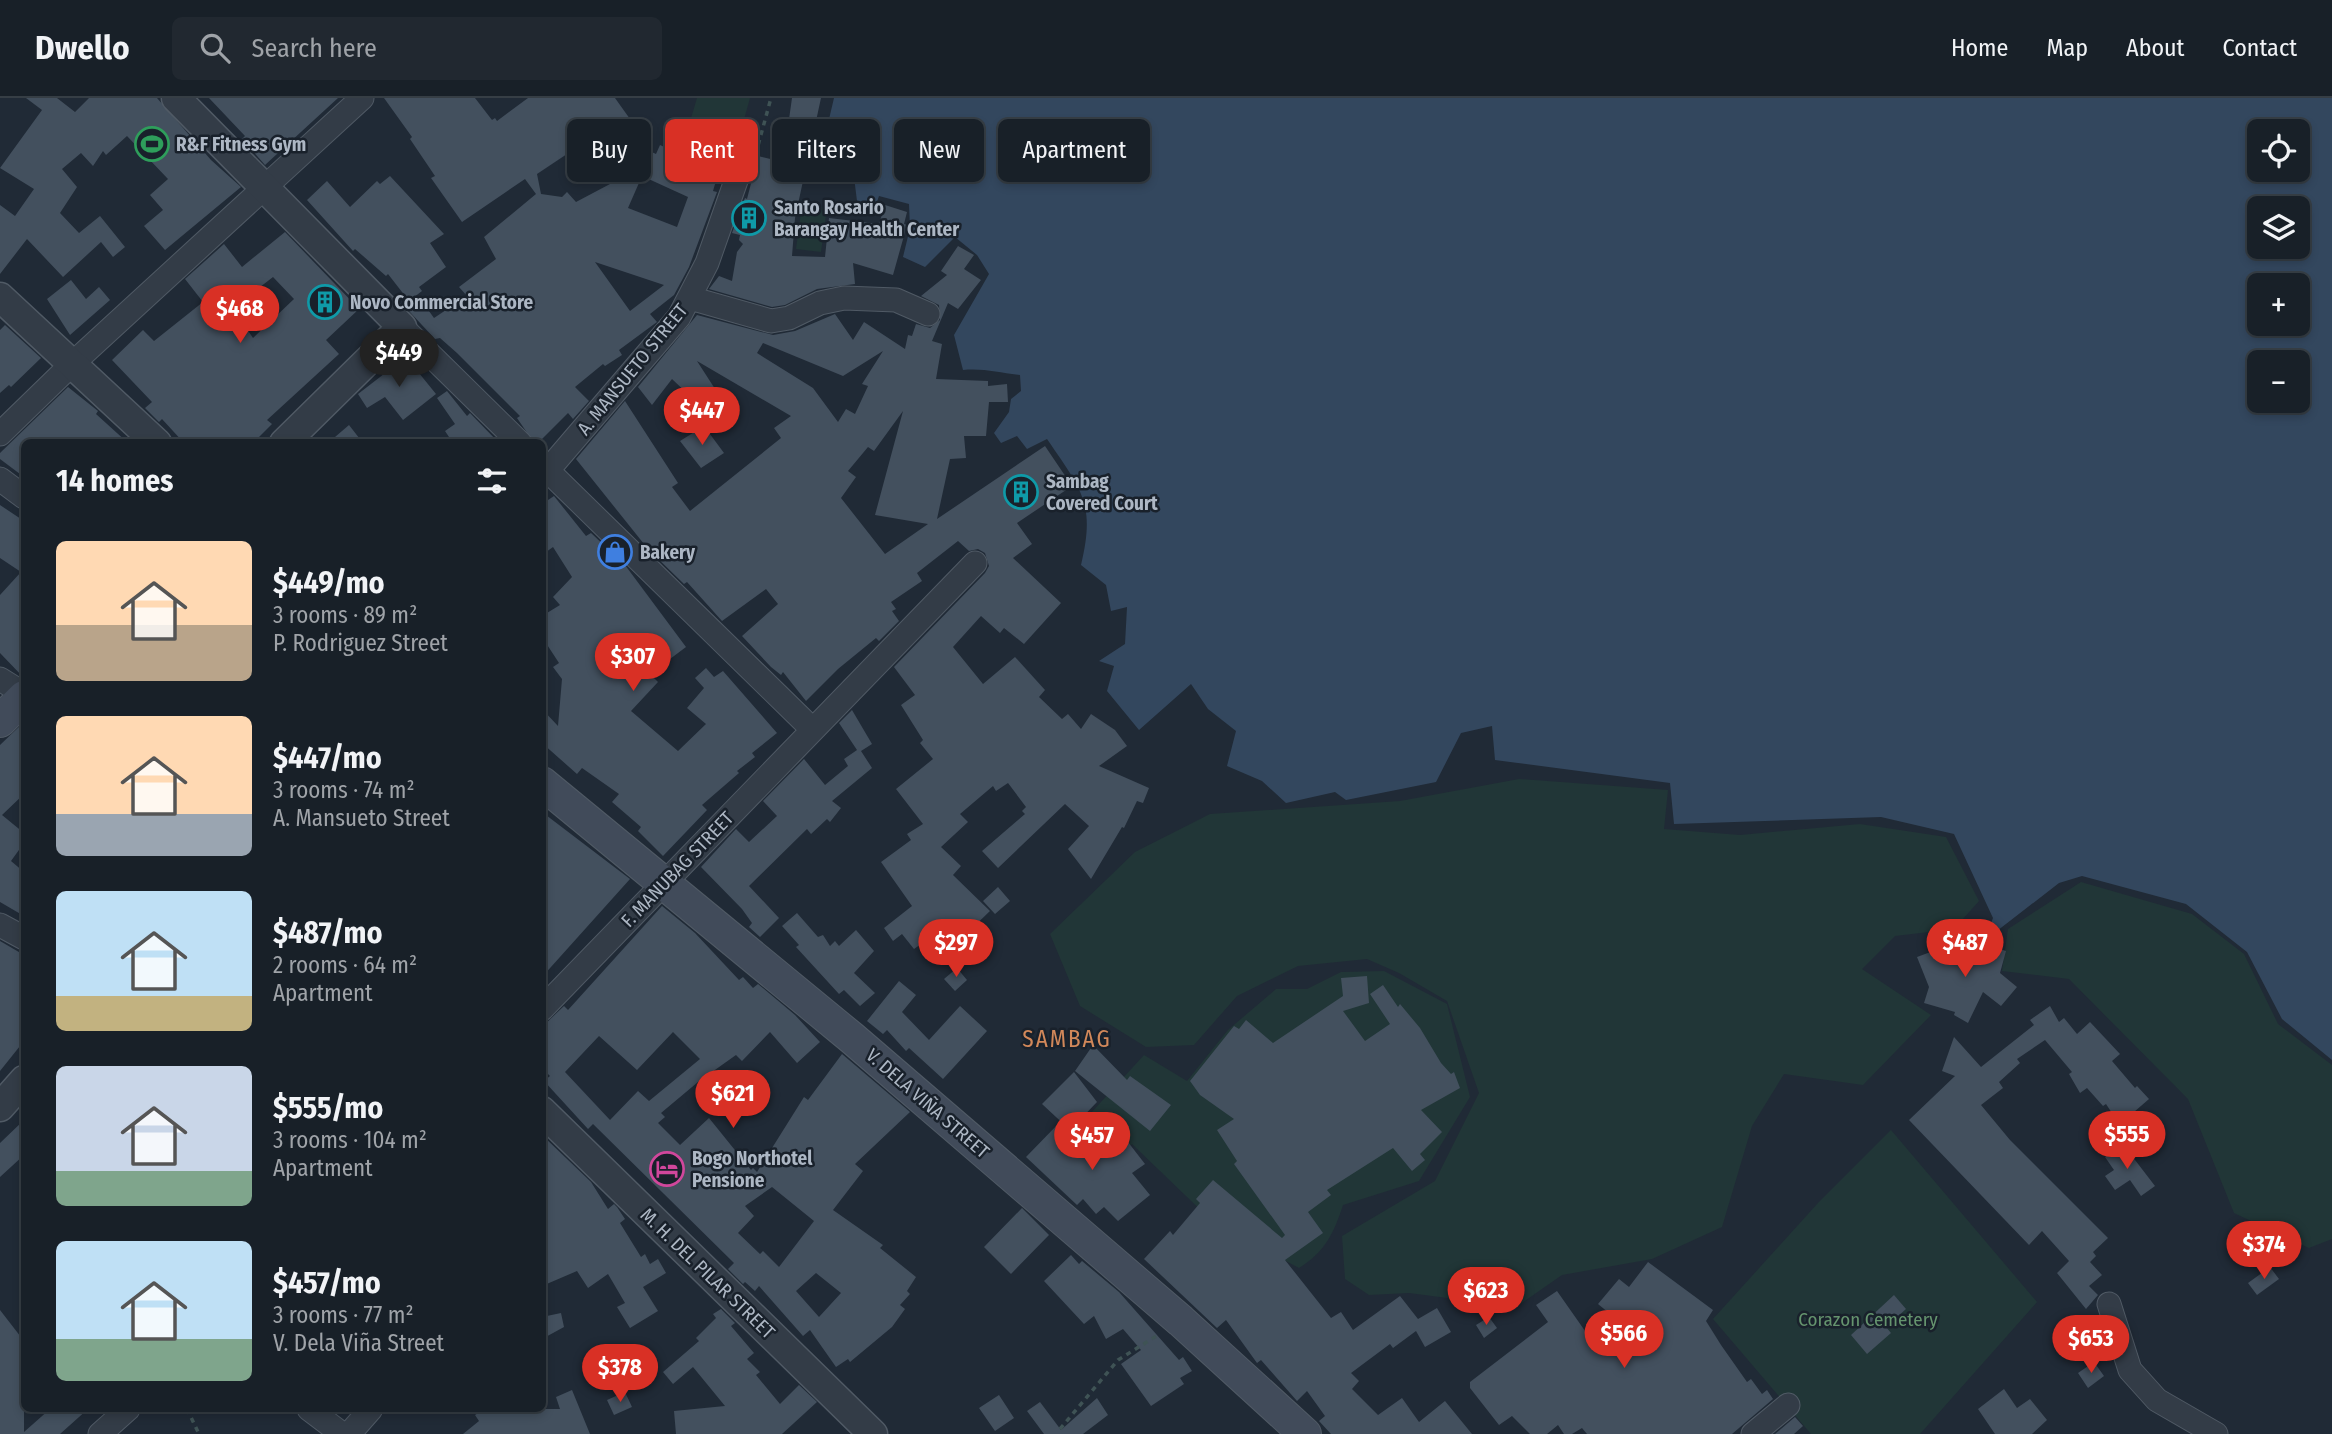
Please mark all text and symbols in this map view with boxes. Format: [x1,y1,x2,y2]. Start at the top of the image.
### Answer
search box [172,17,662,80]
text: Dwello [35,28,130,68]
icon: search [196,29,234,67]
text: Search here [252,33,377,64]
text: Home [1951,34,2008,62]
text: Map [2046,34,2088,62]
text: About [2126,34,2184,62]
text: Contact [2222,34,2297,62]
chip: Buy [567,119,651,182]
chip: Rent [665,119,758,182]
chip: Filters [772,119,880,182]
chip: New [894,119,984,182]
chip: Apartment [998,119,1150,182]
map controls [2247,119,2310,413]
button: locate [2247,119,2310,182]
sports icon: R&F Fitness Gym [133,125,171,163]
place label: R&F Fitness Gym [176,133,306,156]
place label: Santo Rosario Barangay Health Center [774,196,960,241]
button: layers [2247,196,2310,259]
building icon: Santo Rosario Barangay Health Center [730,199,768,237]
button: + [2247,273,2310,336]
building icon: Novo Commercial Store [306,283,344,321]
pin: $468 [199,286,281,345]
place label: Novo Commercial Store [350,291,533,314]
text: $468 [216,294,264,322]
street label: A. MANSUETO STREET [572,299,693,440]
pin: $449 [358,330,440,389]
text: $449 [376,338,422,366]
button: − [2247,350,2310,413]
pin: $447 [661,388,743,447]
text: $447 [680,396,724,424]
icon: filters [473,462,511,500]
text: 14 homes [56,463,173,499]
place label: Sambag Covered Court [1046,470,1158,515]
building icon: Sambag Covered Court [1002,473,1040,511]
shop icon: Bakery [596,533,634,571]
place label: Bakery [640,541,696,564]
text: $449/mo [273,565,385,601]
icon: home [112,569,196,653]
text: 3 rooms · 89 m² [273,601,417,629]
text: P. Rodriguez Street [273,629,448,657]
pin: $307 [592,634,674,693]
text: $307 [611,642,655,670]
text: $447/mo [273,740,382,776]
icon: home [112,744,196,828]
text: 3 rooms · 74 m² [273,776,415,804]
text: A. Mansueto Street [273,804,450,832]
street label: F. MANUBAG STREET [616,807,738,932]
text: $487/mo [273,915,382,951]
icon: home [112,919,196,1003]
pin: $297 [915,920,997,979]
pin: $487 [1924,920,2006,979]
text: $297 [934,928,978,956]
text: $487 [1943,928,1987,956]
text: 2 rooms · 64 m² [273,951,417,979]
text: Apartment [273,979,373,1007]
district label: SAMBAG [1022,1025,1112,1053]
street label: V. DELA VIÑA STREET [861,1044,994,1163]
pin: $621 [692,1070,774,1130]
text: $621 [711,1079,755,1107]
text: $555/mo [273,1090,383,1126]
icon: home [112,1094,196,1178]
pin: $457 [1051,1112,1133,1172]
pin: $555 [2086,1112,2168,1171]
text: $555 [2104,1120,2150,1148]
text: $457 [1070,1121,1114,1149]
text: 3 rooms · 104 m² [273,1126,427,1154]
place label: Bogo Northotel Pensione [692,1147,813,1192]
hotel icon: Bogo Northotel Pensione [648,1150,686,1188]
text: Apartment [273,1154,373,1182]
street label: M. H. DEL PILAR STREET [636,1203,780,1344]
pin: $374 [2223,1222,2305,1281]
text: $374 [2242,1230,2286,1258]
text: $457/mo [273,1265,381,1301]
pin: $623 [1445,1268,1527,1327]
icon: home [112,1269,196,1353]
text: $623 [1464,1276,1508,1304]
text: 3 rooms · 77 m² [273,1301,414,1329]
park label: Corazon Cemetery [1798,1308,1938,1331]
pin: $566 [1583,1310,1665,1370]
pin: $653 [2050,1316,2132,1375]
text: $566 [1601,1319,1647,1347]
text: $653 [2068,1324,2114,1352]
text: V. Dela Viña Street [273,1329,444,1357]
pin: $378 [579,1344,661,1404]
text: $378 [598,1353,642,1381]

